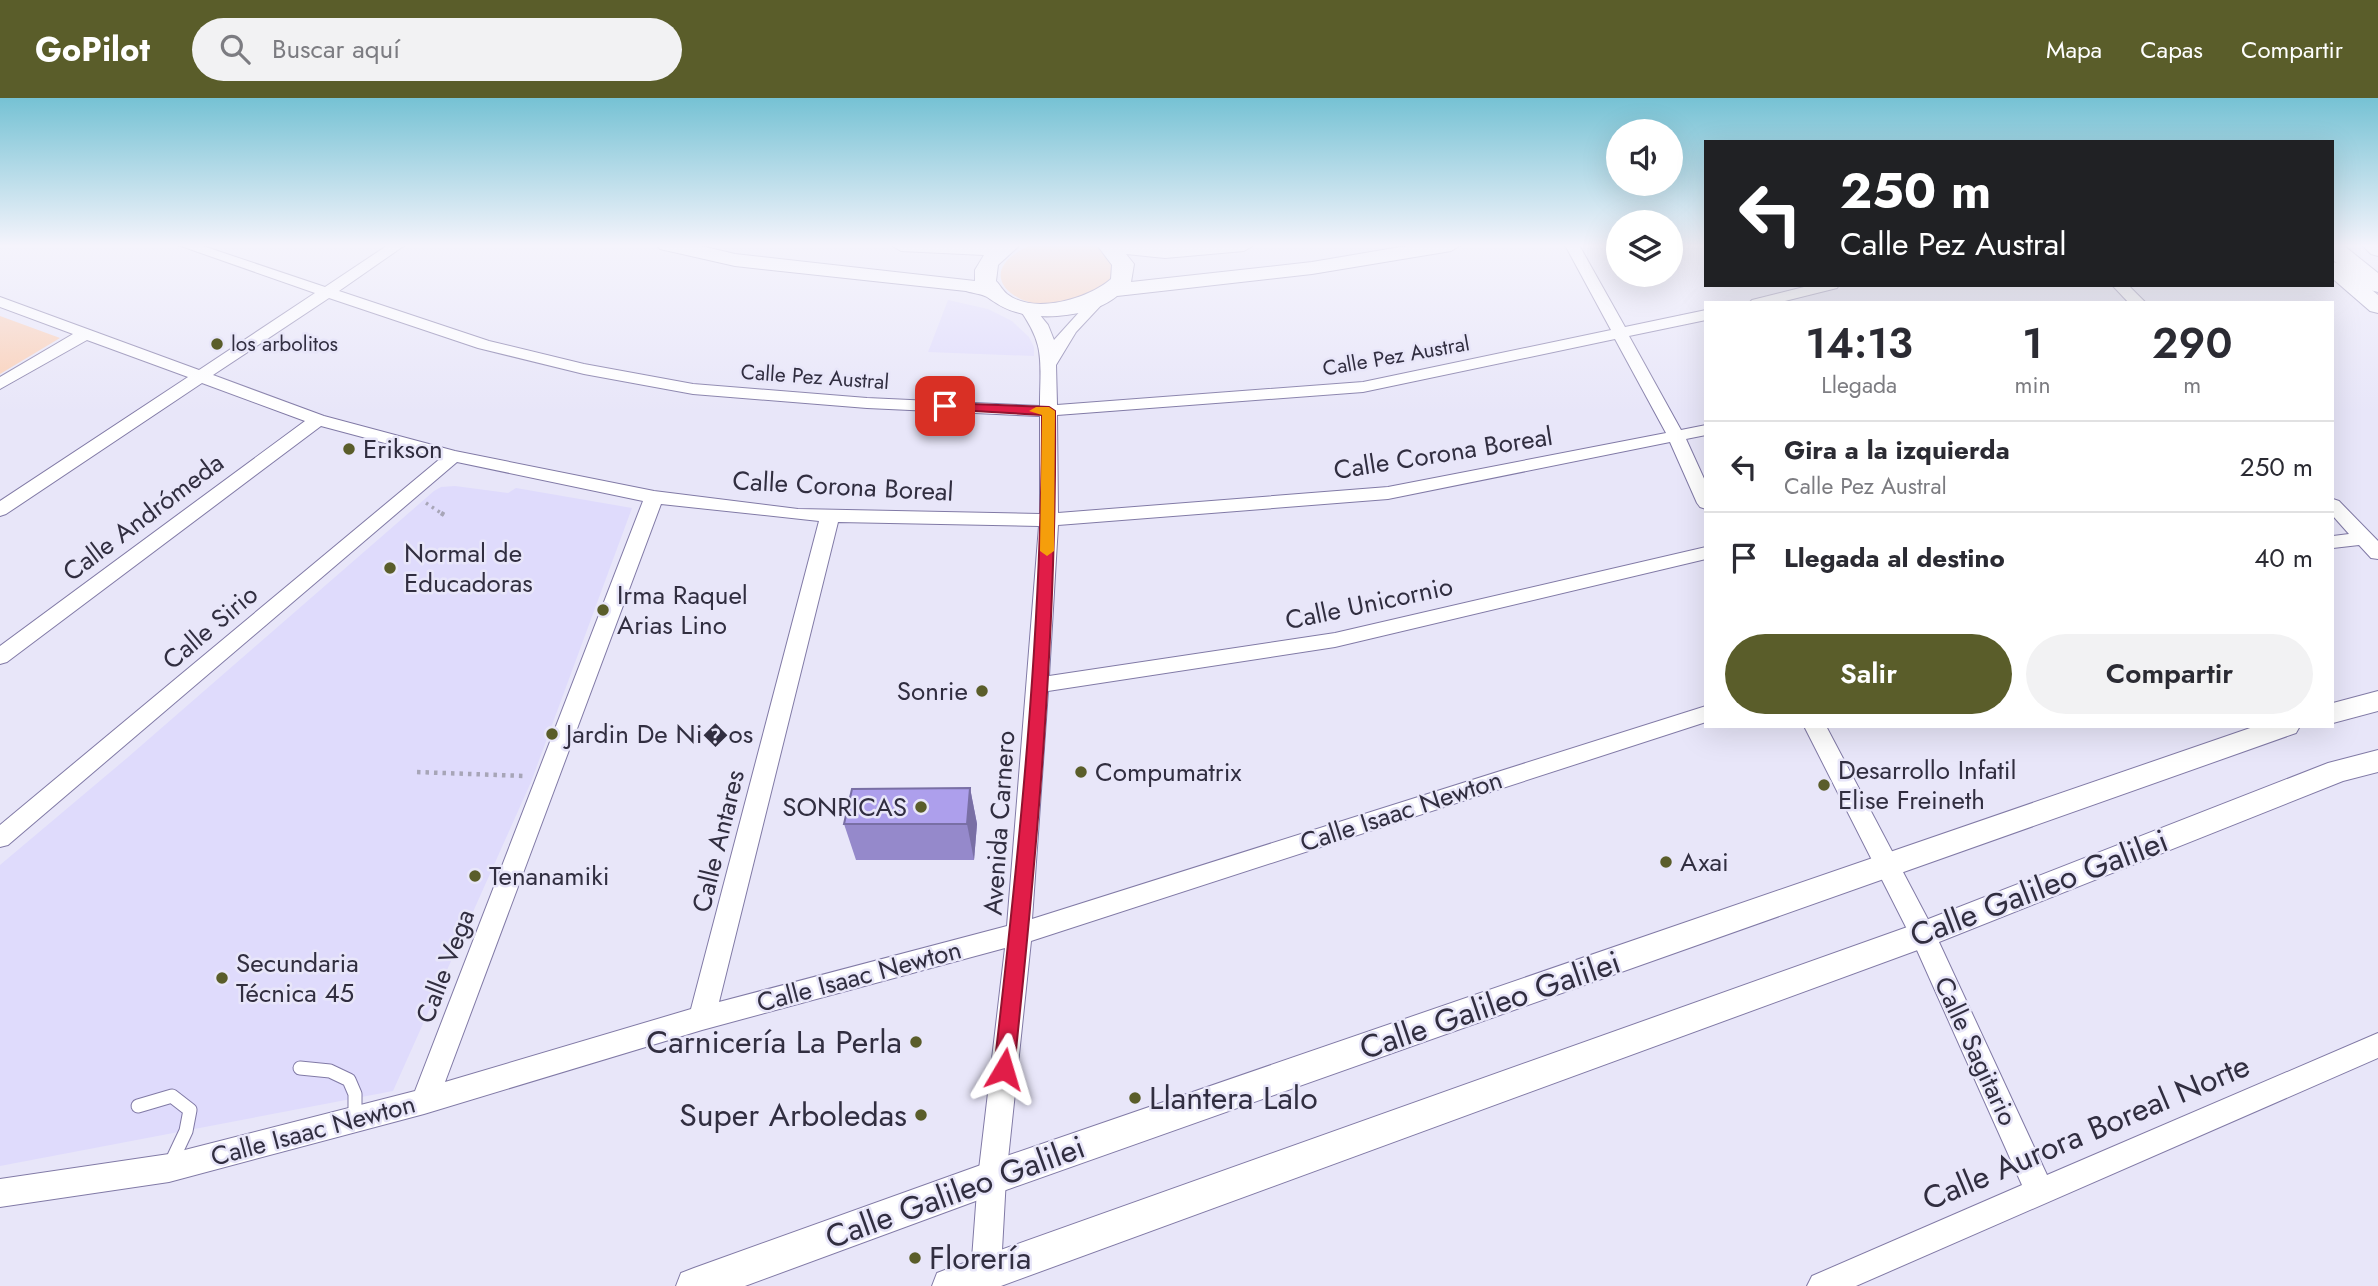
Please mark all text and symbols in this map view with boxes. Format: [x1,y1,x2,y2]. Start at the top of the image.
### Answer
search box [192,18,682,81]
text: GoPilot [35,26,150,73]
icon: search [216,30,254,68]
text: Buscar aquí [272,30,400,68]
text: Mapa [2046,32,2102,67]
text: Capas [2140,32,2203,67]
text: Compartir [2241,32,2343,67]
map controls [1606,119,1683,287]
button: sound [1606,119,1683,196]
text: 250 m [1840,156,1991,226]
icon: left [1725,168,1816,259]
button: layers [1606,210,1683,287]
text: Calle Pez Austral [1840,221,2067,267]
text: 14:13 [1806,313,1913,374]
text: 1 [2022,313,2043,374]
text: 290 [2152,313,2232,374]
street label: Calle Pez Austral [1320,328,1472,384]
place label: los arbolitos [231,329,338,359]
marker: los arbolitos [209,336,225,352]
street label: Calle Pez Austral [740,357,890,397]
text: Llegada [1821,368,1897,402]
text: min [2015,368,2051,402]
text: m [2183,368,2201,402]
pin [915,376,975,436]
icon: arrive [926,387,964,425]
street label: Calle Corona Boreal [1331,417,1555,489]
place label: Erikson [363,430,443,468]
text: Gira a la izquierda [1784,431,2010,469]
marker: Erikson [341,441,357,457]
street label: Calle Andrómeda [55,444,231,590]
icon: left [1725,448,1763,486]
text: 250 m [2240,448,2313,486]
street label: Calle Corona Boreal [732,461,954,511]
text: Calle Pez Austral [1784,469,1947,503]
place label: Normal de Educadoras [404,534,533,602]
icon: arrive [1725,539,1763,577]
text: Llegada al destino [1784,539,2005,577]
text: 40 m [2254,539,2313,577]
marker: Normal de Educadoras [382,560,398,576]
street label: Calle Unicornio [1282,567,1456,639]
street label: Calle Sirio [154,576,266,678]
place label: Irma Raquel Arias Lino [617,576,748,644]
marker: Irma Raquel Arias Lino [595,602,611,618]
button: Salir [1725,634,2012,714]
button: Compartir [2026,634,2313,714]
place label: Sonrie [897,672,968,710]
marker: Sonrie [974,683,990,699]
place label: Jardin De Ni�os [563,715,753,753]
marker: Jardin De Ni�os [544,726,560,742]
street label: Avenida Carnero [974,729,1024,917]
place label: Desarrollo Infatil Elise Freineth [1838,751,2017,819]
place label: Compumatrix [1095,753,1241,791]
street label: Calle Isaac Newton [1295,760,1507,862]
marker: Compumatrix [1073,764,1089,780]
street label: Calle Antares [682,766,754,916]
marker: Desarrollo Infatil Elise Freineth [1816,777,1832,793]
place label: SONRICAS [782,788,907,826]
marker: SONRICAS [913,799,929,815]
street label: Calle Galileo Galilei [1903,818,2175,958]
place label: Axai [1680,843,1729,881]
marker: Axai [1658,854,1674,870]
place label: Tenanamiki [489,857,609,895]
marker: Tenanamiki [467,868,483,884]
street label: Calle Vega [406,904,484,1028]
street label: Calle Isaac Newton [752,930,966,1022]
street label: Calle Galileo Galilei [1353,939,1627,1071]
place label: Secundaria Técnica 45 [236,944,359,1012]
marker: Secundaria Técnica 45 [214,970,230,986]
street label: Calle Sagitario [1925,970,2027,1132]
place label: Carnicería La Perla [646,1019,902,1065]
position arrow [967,1032,1041,1106]
marker: Carnicería La Perla [908,1034,924,1050]
street label: Calle Aurora Boreal Norte [1915,1042,2257,1222]
place label: Llantera Lalo [1149,1075,1318,1121]
street label: Calle Isaac Newton [206,1084,420,1176]
marker: Llantera Lalo [1127,1090,1143,1106]
place label: Super Arboledas [679,1092,907,1138]
marker: Super Arboledas [913,1107,929,1123]
street label: Calle Galileo Galilei [819,1124,1091,1260]
place label: Florería [929,1235,1032,1281]
marker: Florería [907,1250,923,1266]

